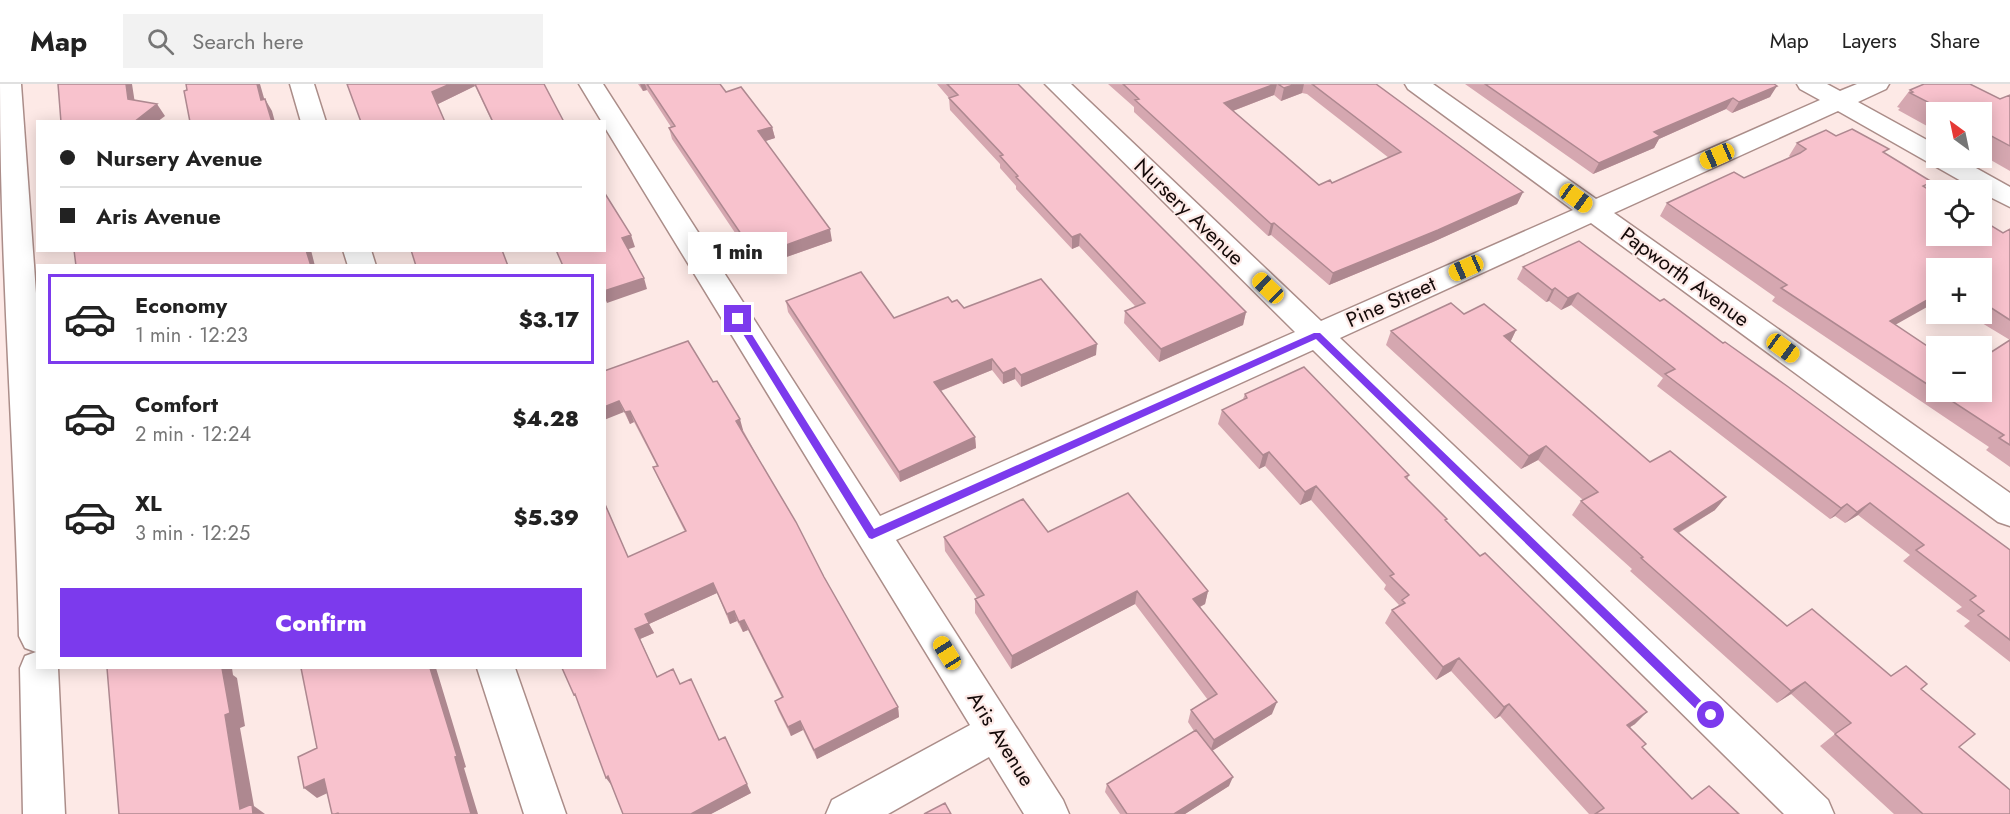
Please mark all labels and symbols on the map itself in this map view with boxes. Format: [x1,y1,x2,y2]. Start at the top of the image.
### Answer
north arrow [1926,102,1992,168]
car [1697,140,1737,172]
street label: Nursery Avenue [1127,152,1251,272]
car [1556,180,1596,216]
street label: Papworth Avenue [1614,220,1756,334]
callout: 1 min [688,232,788,274]
car [1446,252,1486,284]
car [1249,269,1287,307]
street label: Pine Street [1341,269,1441,335]
route end [724,305,751,332]
car [1763,330,1803,366]
car [930,633,964,673]
street label: Aris Avenue [960,686,1042,792]
route start [1697,701,1724,728]

